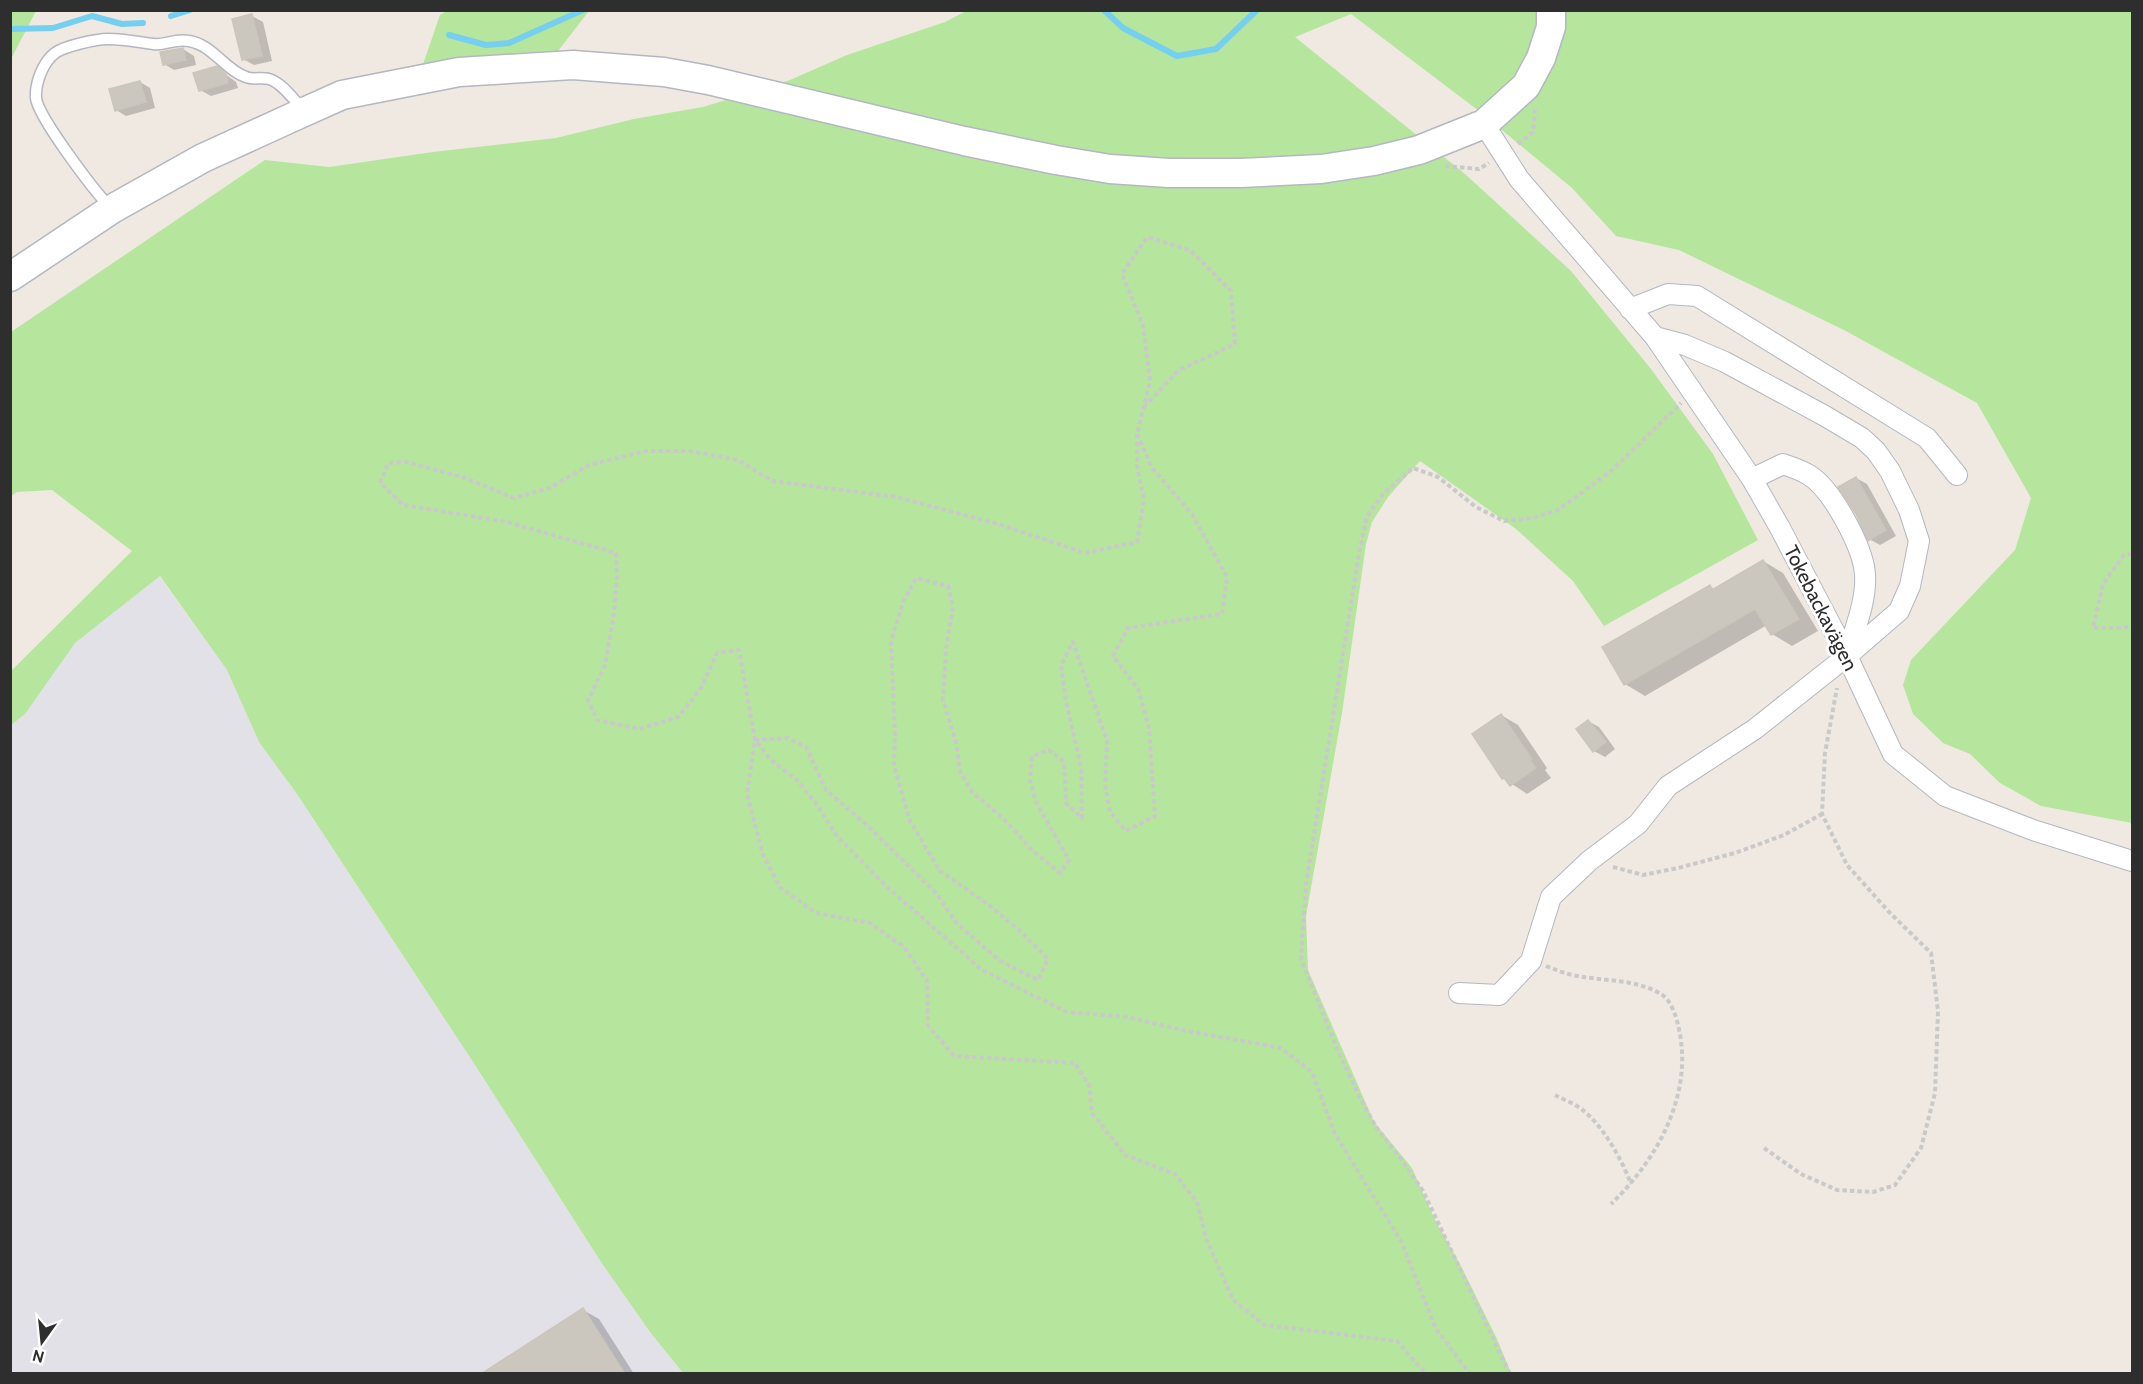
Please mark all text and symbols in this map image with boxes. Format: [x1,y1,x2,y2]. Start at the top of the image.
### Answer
street label: Tokebackavägen [1779,541,1863,675]
north arrow [12,1312,72,1372]
text: N [30,1345,46,1367]

